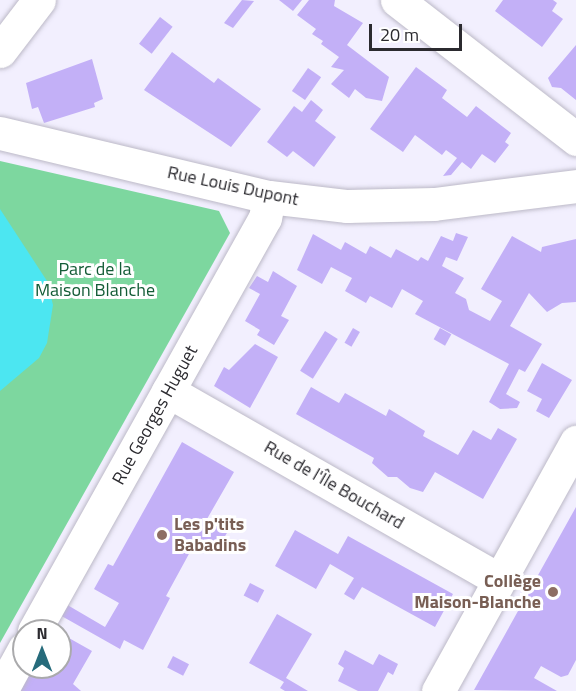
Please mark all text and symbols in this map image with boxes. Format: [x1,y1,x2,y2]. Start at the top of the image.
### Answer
scale bar [372,12,465,50]
text: 20 m [380,21,419,48]
street label: Rue Louis Dupont [165,162,301,210]
park label: Parc de la Maison Blanche [35,259,155,302]
street label: Rue Georges Huguet [108,342,202,488]
street label: Rue de l'Île Bouchard [260,436,408,534]
place label: Les p'tits Babadins [174,514,246,556]
marker: Les p'tits Babadins [155,528,169,542]
place label: Collège Maison-Blanche [414,571,541,614]
marker: Collège Maison-Blanche [546,585,560,599]
north arrow [12,619,72,679]
text: N [36,621,48,645]

